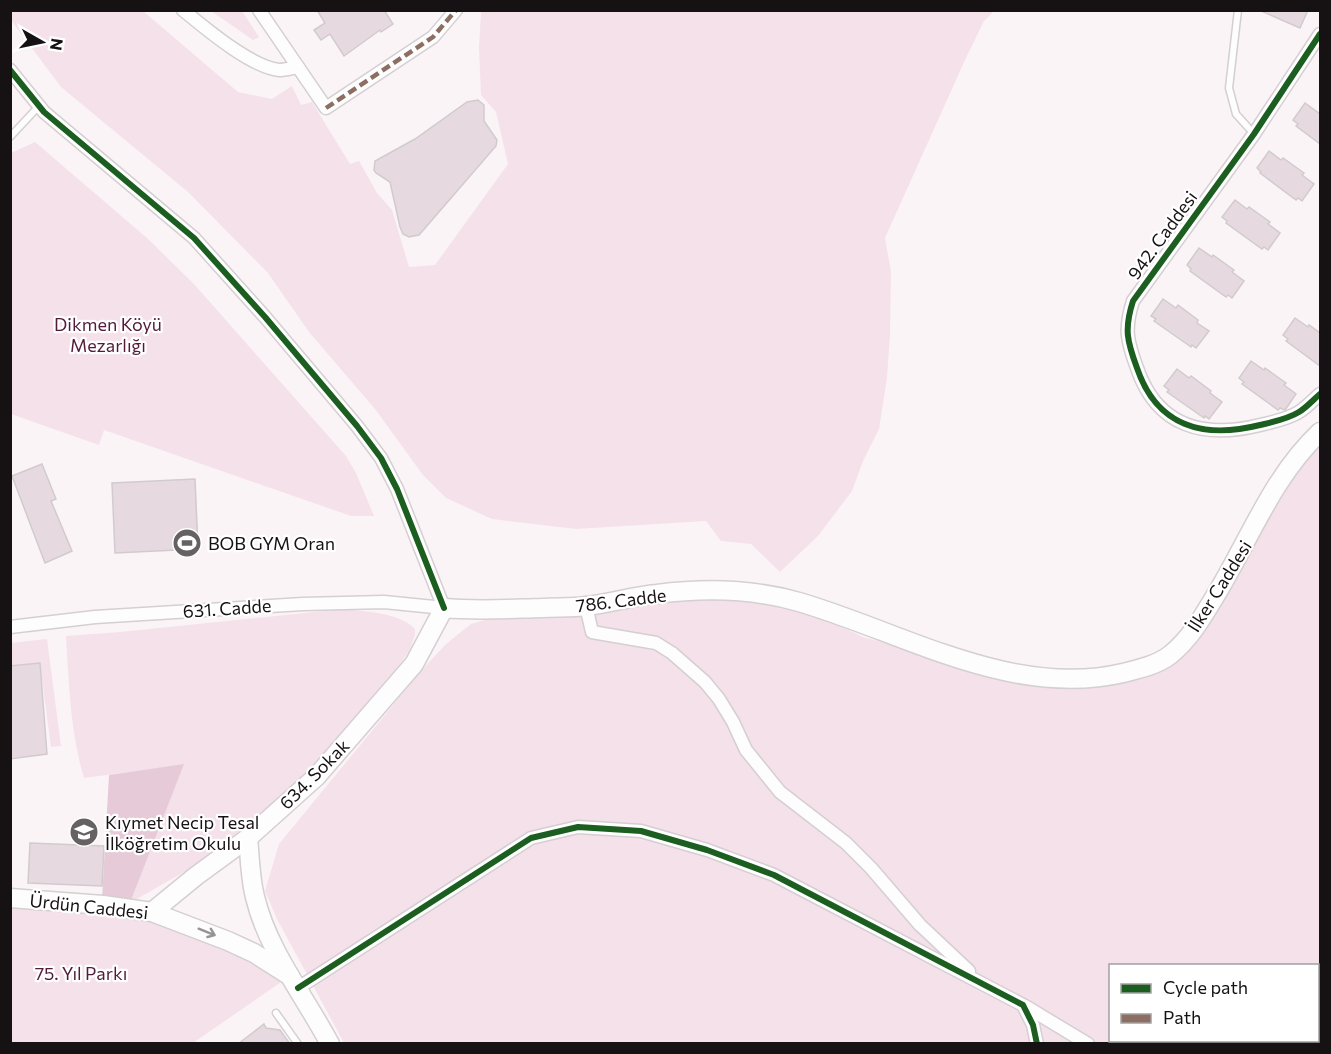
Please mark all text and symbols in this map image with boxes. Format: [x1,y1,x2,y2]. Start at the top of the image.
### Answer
north arrow [12,12,72,72]
text: N [47,37,68,52]
street label: 942. Caddesi [1123,186,1201,284]
park label: Dikmen Köyü Mezarlığı [54,313,162,356]
sports icon: BOB GYM Oran [171,527,203,559]
place label: BOB GYM Oran [208,532,335,554]
street label: İlker Caddesi [1182,536,1256,636]
street label: 786. Cadde [575,584,667,616]
street label: 631. Cadde [182,594,272,622]
street label: 634. Sokak [274,734,354,814]
place label: Kıymet Necip Tesal İlköğretim Okulu [105,811,259,854]
school or university icon: Kıymet Necip Tesal İlköğretim Okulu [68,816,100,848]
street label: Ürdün Caddesi [29,889,149,923]
one-way arrow [197,927,216,938]
park label: 75. Yıl Parkı [35,962,127,984]
legend [1109,964,1319,1042]
text: Cycle path [1163,976,1248,998]
text: Path [1163,1006,1201,1028]

